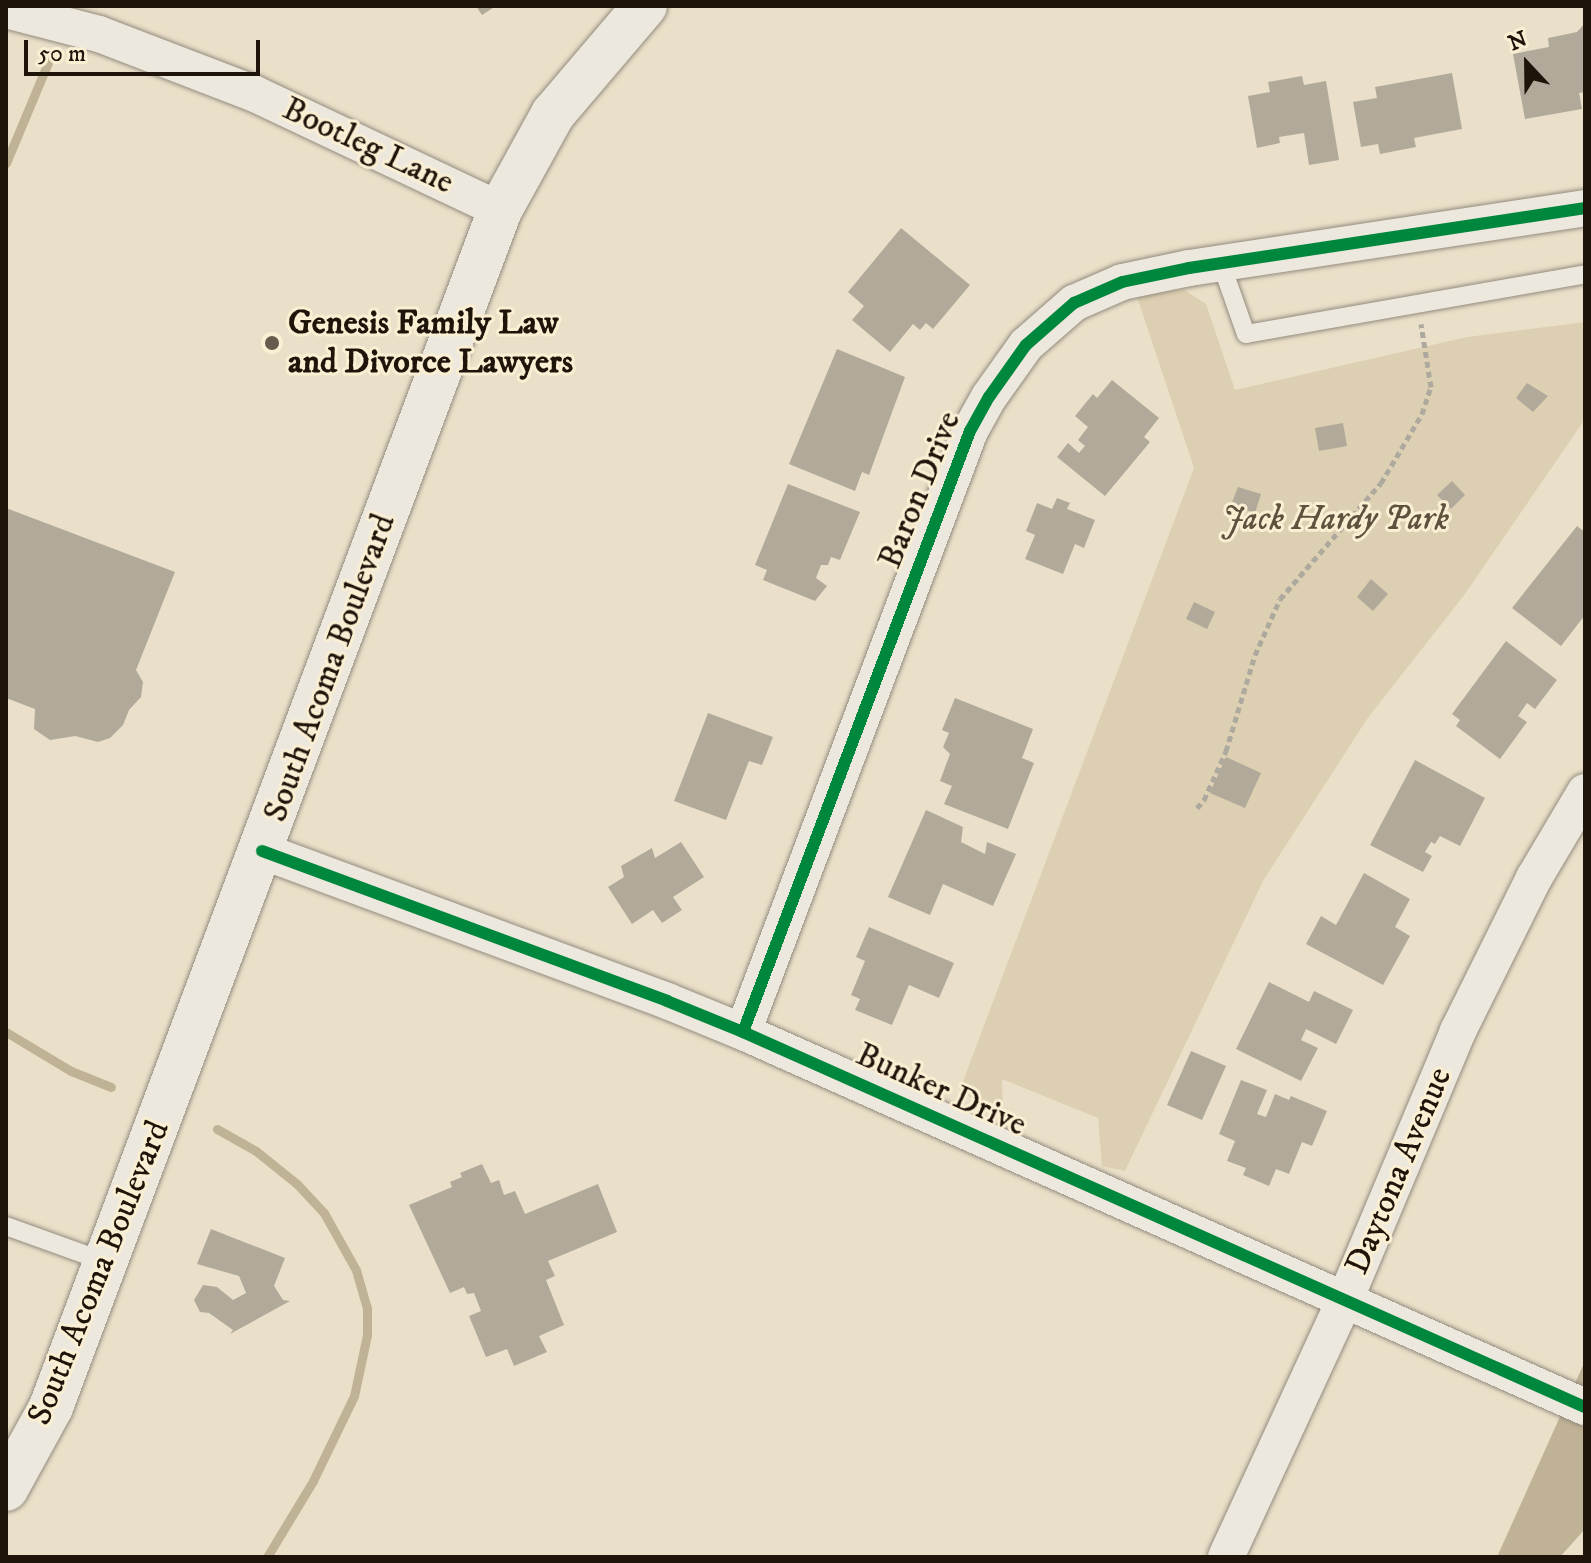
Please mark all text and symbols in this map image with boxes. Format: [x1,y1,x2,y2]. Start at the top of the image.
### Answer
scale bar [28,24,264,74]
north arrow [1487,24,1567,104]
text: N [1504,25,1531,57]
text: 50 m [38,39,86,69]
street label: Bootleg Lane [276,89,460,203]
place label: Genesis Family Law and Divorce Lawyers [288,303,573,382]
marker: Genesis Family Law and Divorce Lawyers [263,334,281,352]
street label: Baron Drive [870,405,970,575]
park label: Jack Hardy Park [1221,500,1449,540]
street label: South Acoma Boulevard [255,509,405,827]
street label: Bunker Drive [850,1034,1032,1146]
street label: Daytona Avenue [1337,1061,1461,1281]
street label: South Acoma Boulevard [19,1115,179,1431]

